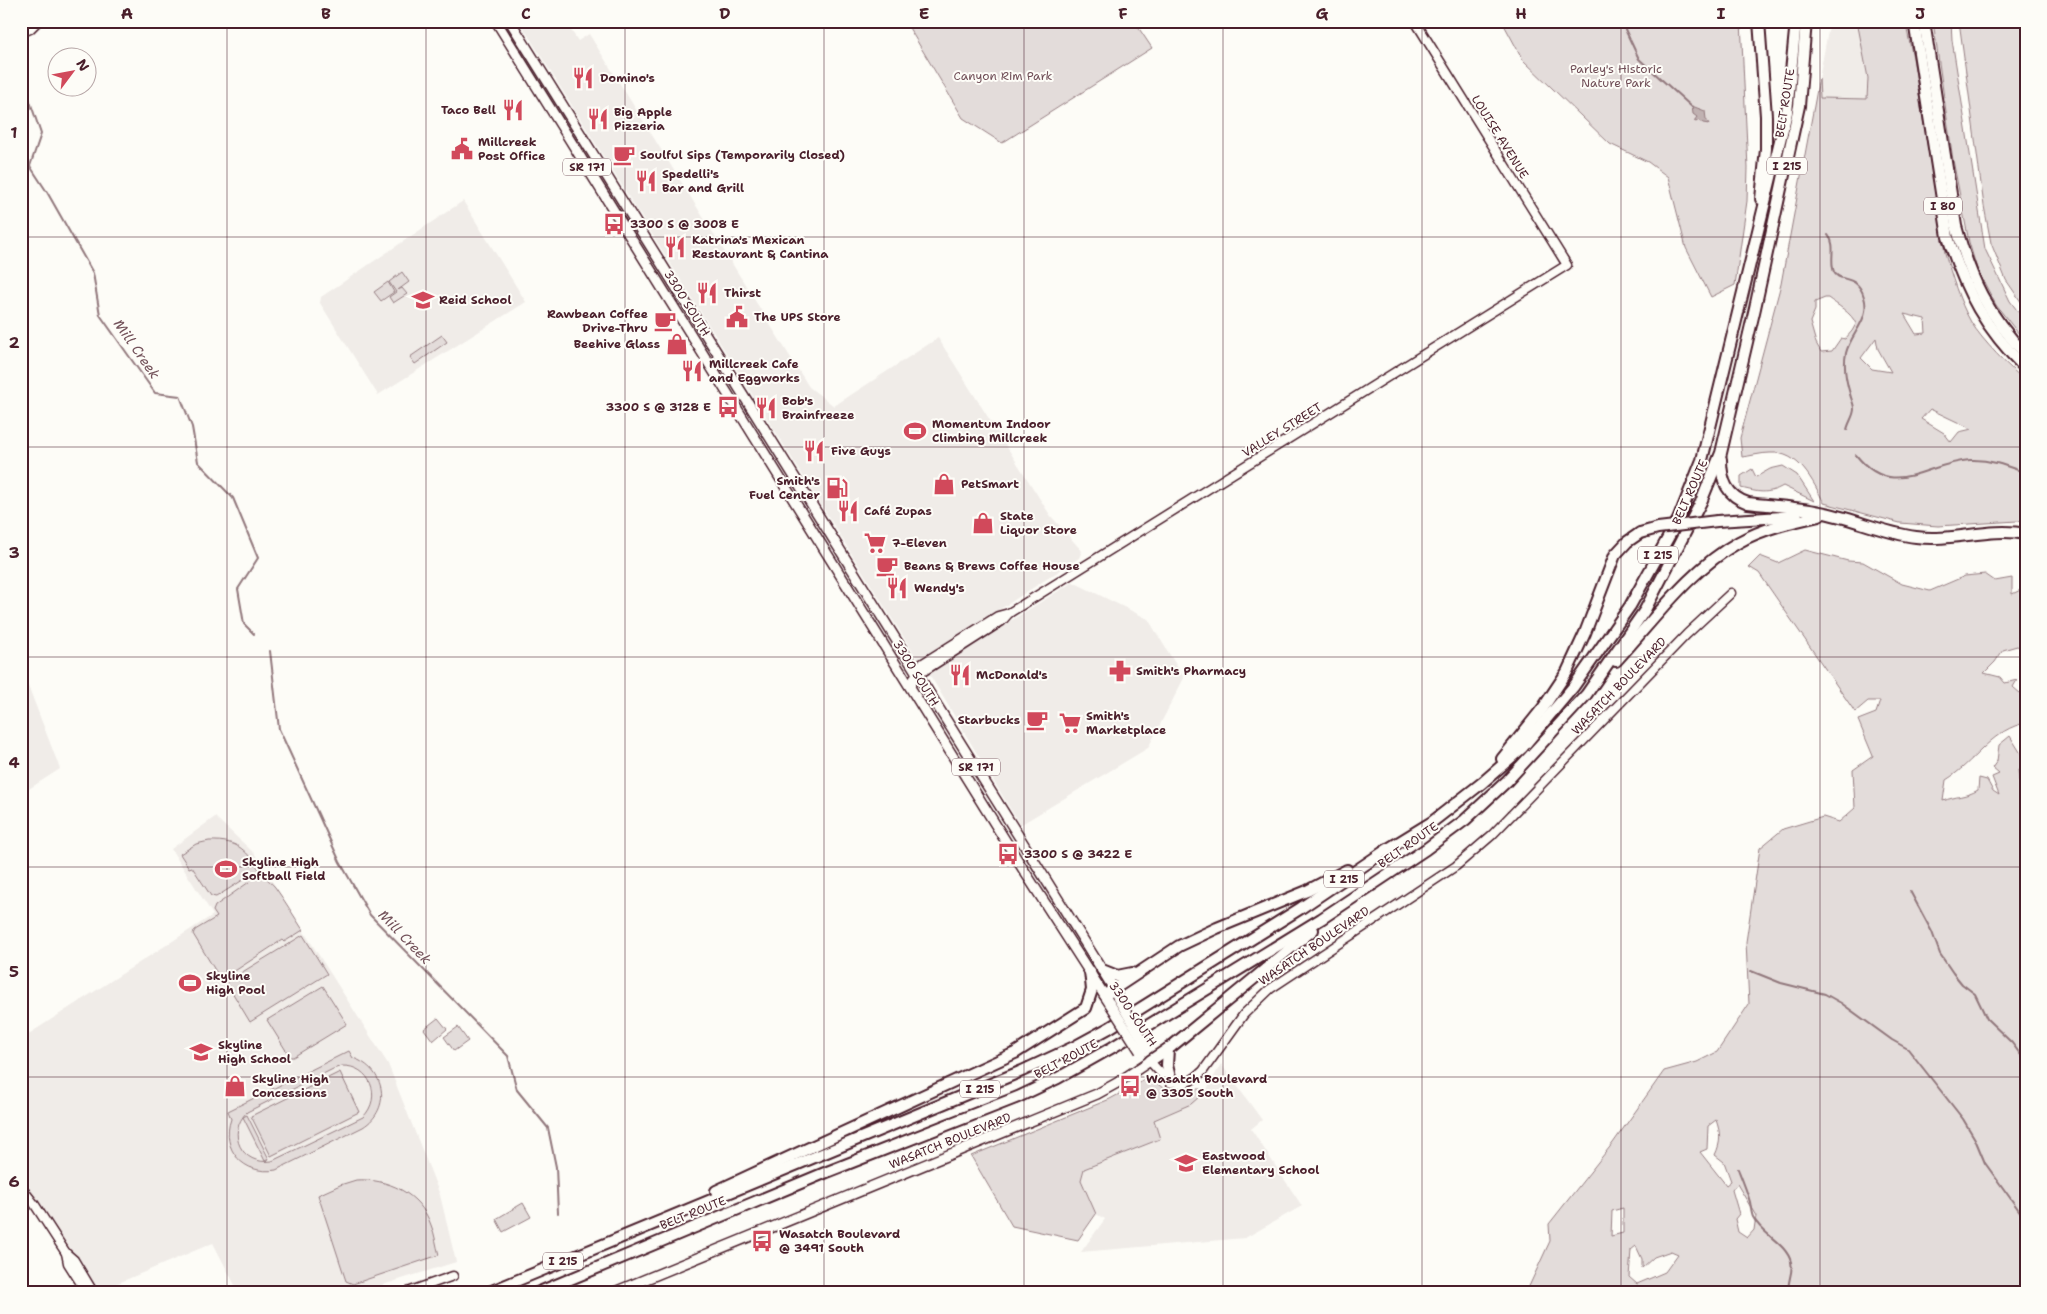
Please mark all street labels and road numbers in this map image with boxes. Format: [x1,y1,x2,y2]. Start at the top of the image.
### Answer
street label: BELT ROUTE [1772,67,1798,139]
street label: LOUISE AVENUE [1468,92,1532,182]
road number: SR 171 [563,158,611,176]
road number: I 215 [1767,158,1807,175]
road number: I 80 [1924,198,1962,215]
street label: 3300 SOUTH [660,267,714,339]
street label: VALLEY STREET [1239,399,1325,461]
street label: BELT ROUTE [1668,457,1712,527]
road number: I 215 [1638,546,1678,564]
street label: WASATCH BOULEVARD [1568,634,1670,738]
street label: 3300 SOUTH [889,637,943,709]
road number: SR 171 [952,759,1000,776]
street label: BELT ROUTE [1375,818,1441,872]
road number: I 215 [1324,871,1364,888]
street label: WASATCH BOULEVARD [1256,903,1373,989]
street label: 3300 SOUTH [1105,978,1161,1050]
street label: BELT ROUTE [1031,1035,1101,1083]
road number: I 215 [960,1080,1000,1098]
street label: WASATCH BOULEVARD [887,1109,1013,1173]
street label: BELT ROUTE [657,1192,729,1234]
road number: I 215 [543,1252,583,1270]

